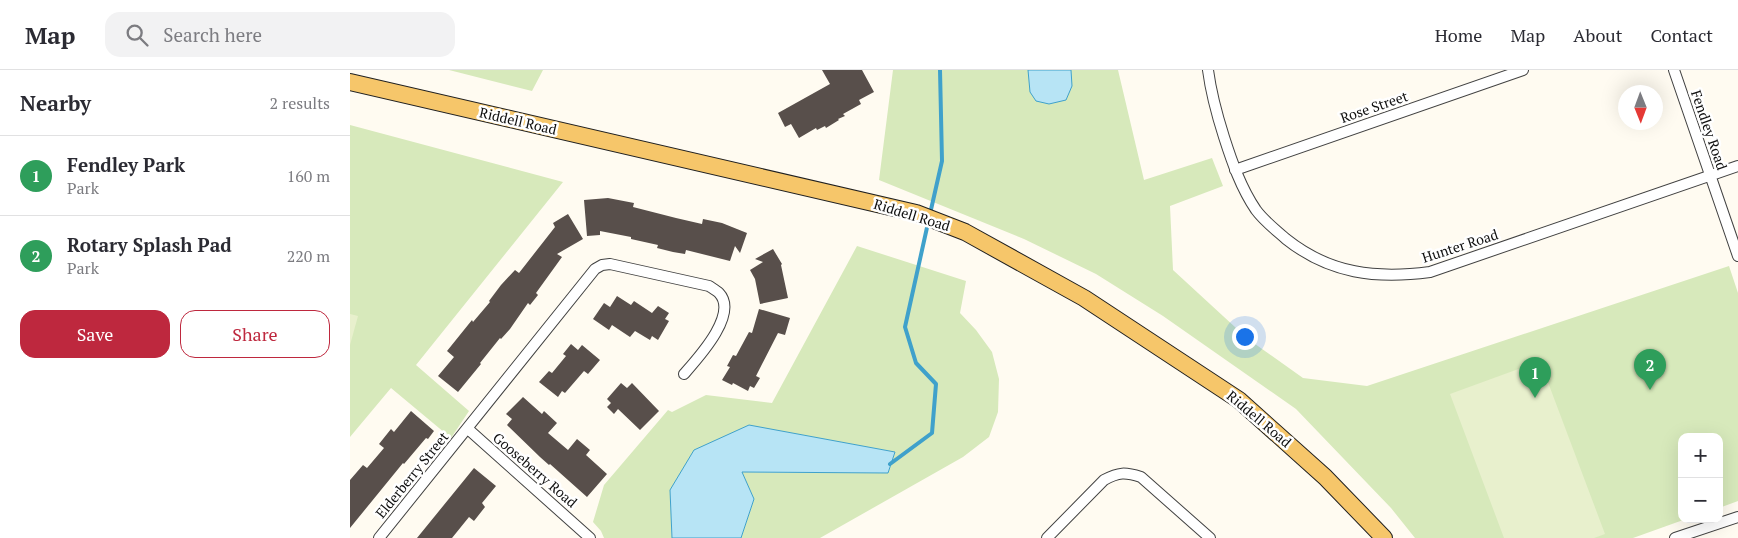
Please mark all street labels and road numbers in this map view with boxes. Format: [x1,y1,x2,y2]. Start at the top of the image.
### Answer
street label: Rose Street [1338,86,1411,127]
street label: Fendley Road [1687,87,1732,173]
street label: Riddell Road [478,102,559,139]
street label: Riddell Road [872,194,953,235]
street label: Hunter Road [1419,224,1500,267]
street label: Riddell Road [1223,386,1296,451]
street label: Elderberry Street [371,427,453,522]
street label: Gooseberry Road [489,428,582,512]

